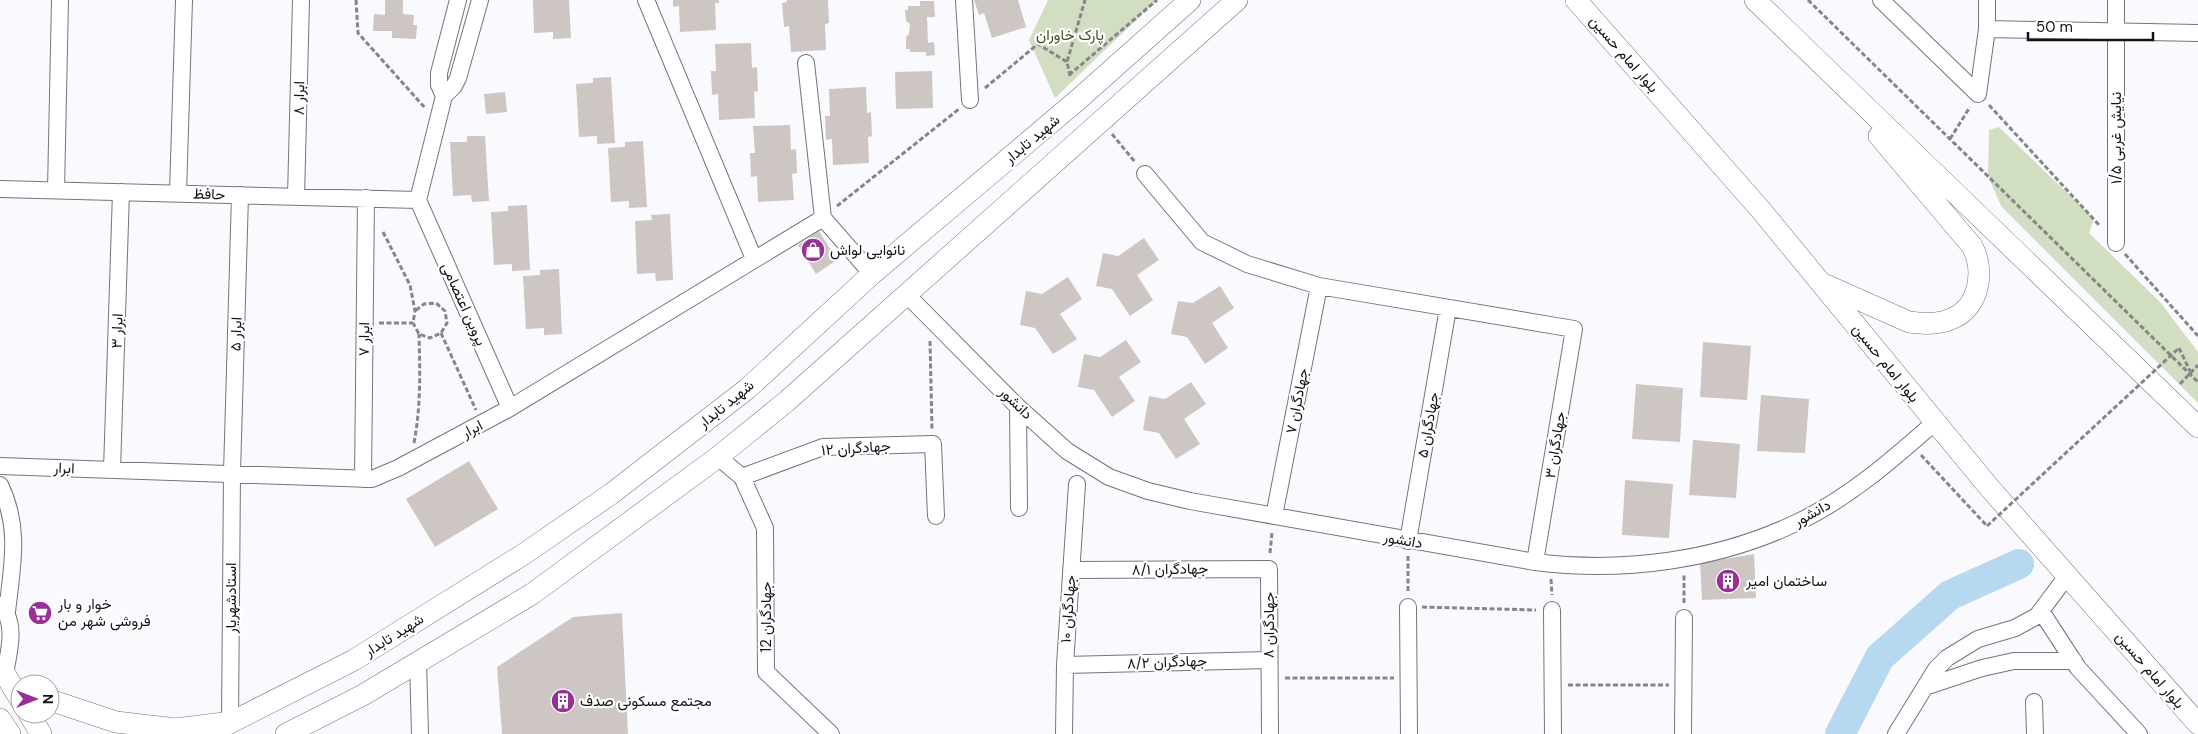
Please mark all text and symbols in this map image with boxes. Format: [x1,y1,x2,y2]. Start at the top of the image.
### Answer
scale bar [2028,10,2153,42]
street label: بلوار امام حسین [1585,11,1663,97]
text: 50 m [2036,17,2073,37]
park label: پارک خاوران [1036,25,1104,45]
street label: ابرار ۸ [289,81,309,115]
street label: نیایش غربی ۱/۵ [2106,92,2126,184]
street label: شهید تابدار [999,110,1064,169]
street label: حافظ [193,183,225,205]
shop icon: نانوایی لواش [800,237,826,263]
place label: نانوایی لواش [830,240,905,260]
street label: پروین اعتصامی [437,259,491,349]
street label: ابرار ۳ [106,313,128,349]
street label: ابرار ۵ [225,317,247,351]
street label: بلوار امام حسین [1848,319,1924,407]
street label: ابرار ۷ [354,322,374,356]
street label: جهادگران ۷ [1281,367,1313,435]
street label: شهید تابدار [693,375,758,433]
street label: دانشور [994,381,1037,424]
street label: جهادگران ۵ [1412,391,1444,459]
street label: جهادگران ۳ [1540,410,1570,480]
street label: ابرار [457,415,486,443]
street label: جهادگران ۱۲ [821,436,891,460]
street label: ابرار [52,458,75,478]
street label: دانشور [1789,495,1834,532]
street label: دانشور [1381,527,1424,553]
street label: جهادگران ۸/۱ [1132,558,1208,580]
street label: استادشهریار [221,563,241,634]
building icon: ساختمان امیر [1715,568,1741,594]
place label: ساختمان امیر [1745,571,1827,591]
street label: جهادگران ۱۰ [1056,574,1080,644]
street label: جهادگران 12 [756,582,776,652]
street label: جهادگران ۸ [1259,592,1279,658]
place label: خوار و بار فروشی شهر من [57,594,151,631]
supermarket icon: خوار و بار فروشی شهر من [27,600,53,626]
street label: شهید تابدار [360,609,428,662]
street label: بلوار امام حسین [2111,627,2189,713]
street label: جهادگران ۸/۲ [1127,651,1207,673]
north arrow [10,674,60,724]
building icon: مجتمع مسکونی صدف [550,688,576,714]
place label: مجتمع مسکونی صدف [580,691,712,712]
text: N [39,694,57,704]

